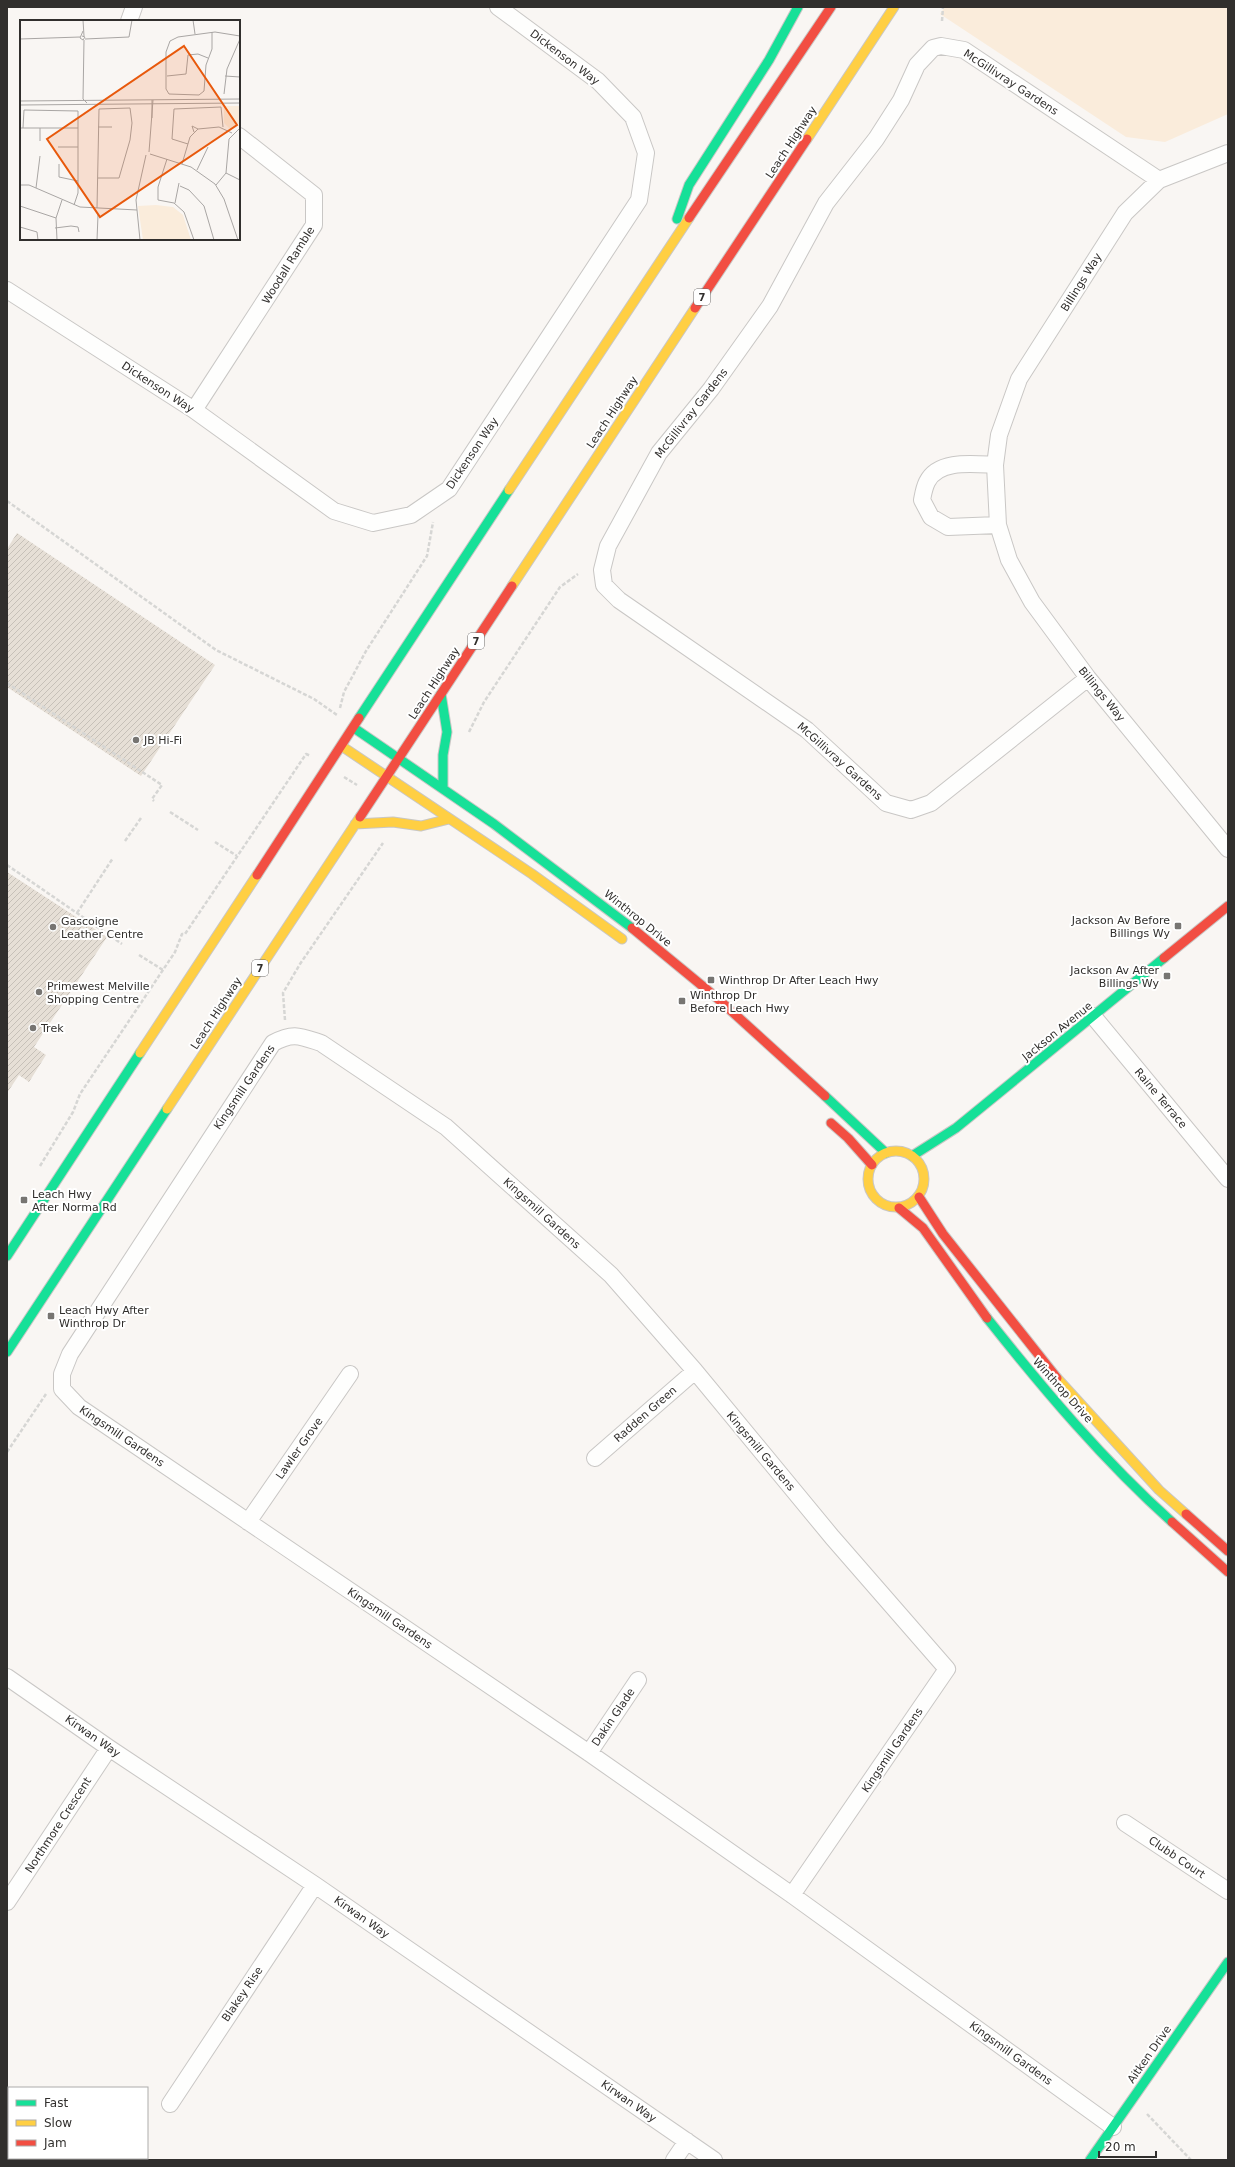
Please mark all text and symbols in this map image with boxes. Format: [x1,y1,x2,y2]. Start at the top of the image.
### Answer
inset map [20,20,240,240]
street label: Dickenson Way [527,27,602,88]
street label: McGillivray Gardens [961,47,1061,118]
street label: Leach Highway [763,103,820,181]
street label: Woodall Ramble [259,224,318,306]
street label: Billings Way [1058,250,1105,314]
road number: 7 [694,289,710,305]
street label: Dickenson Way [119,359,197,416]
street label: McGillivray Gardens [652,366,731,461]
street label: Leach Highway [584,373,641,451]
street label: Dickenson Way [444,415,501,492]
road number: 7 [468,633,484,649]
street label: Leach Highway [406,644,463,722]
street label: Billings Way [1076,664,1128,725]
street label: McGillivray Gardens [794,720,885,803]
place label: JB Hi-Fi [143,734,182,747]
marker: JB Hi-Fi [131,735,141,745]
street label: Winthrop Drive [601,887,674,950]
place label: Jackson Av Before Billings Wy [1071,914,1170,940]
place label: Gascoigne Leather Centre [61,915,144,941]
marker: Jackson Av Before Billings Wy [1173,921,1183,931]
marker: Gascoigne Leather Centre [48,922,58,932]
road number: 7 [252,960,268,976]
place label: Jackson Av After Billings Wy [1069,964,1159,990]
marker: Jackson Av After Billings Wy [1162,971,1172,981]
street label: Leach Highway [188,974,245,1052]
place label: Winthrop Dr After Leach Hwy [719,974,879,987]
marker: Winthrop Dr After Leach Hwy [706,975,716,985]
place label: Primewest Melville Shopping Centre [47,980,150,1006]
marker: Primewest Melville Shopping Centre [34,987,44,997]
place label: Winthrop Dr Before Leach Hwy [690,989,790,1015]
marker: Winthrop Dr Before Leach Hwy [677,996,687,1006]
street label: Jackson Avenue [1019,999,1095,1064]
place label: Trek [40,1022,64,1035]
marker: Trek [28,1023,38,1033]
street label: Kingsmill Gardens [211,1042,278,1132]
street label: Raine Terrace [1132,1066,1190,1131]
street label: Kingsmill Gardens [500,1175,583,1252]
place label: Leach Hwy After Norma Rd [32,1188,117,1214]
marker: Leach Hwy After Norma Rd [19,1195,29,1205]
place label: Leach Hwy After Winthrop Dr [59,1304,149,1330]
marker: Leach Hwy After Winthrop Dr [46,1311,56,1321]
street label: Winthrop Drive [1030,1355,1095,1426]
street label: Radden Green [611,1384,679,1445]
street label: Kingsmill Gardens [77,1403,167,1470]
street label: Kingsmill Gardens [724,1409,798,1494]
street label: Lawler Grove [273,1415,326,1482]
street label: Kingsmill Gardens [345,1585,435,1652]
street label: Dakin Glade [589,1686,638,1749]
street label: Kingsmill Gardens [859,1705,926,1795]
street label: Kirwan Way [63,1713,123,1760]
street label: Northmore Crescent [23,1774,95,1875]
street label: Clubb Court [1146,1834,1208,1881]
street label: Kirwan Way [332,1894,392,1941]
street label: Blakey Rise [219,1964,266,2024]
street label: Kingsmill Gardens [967,2019,1055,2088]
street label: Aitken Drive [1125,2023,1174,2086]
street label: Kirwan Way [599,2078,659,2125]
legend [8,2087,148,2159]
text: Fast [44,2096,68,2110]
text: Slow [44,2116,72,2130]
scale bar [1099,2133,1156,2159]
text: Jam [43,2136,67,2150]
text: 20 m [1105,2140,1136,2154]

